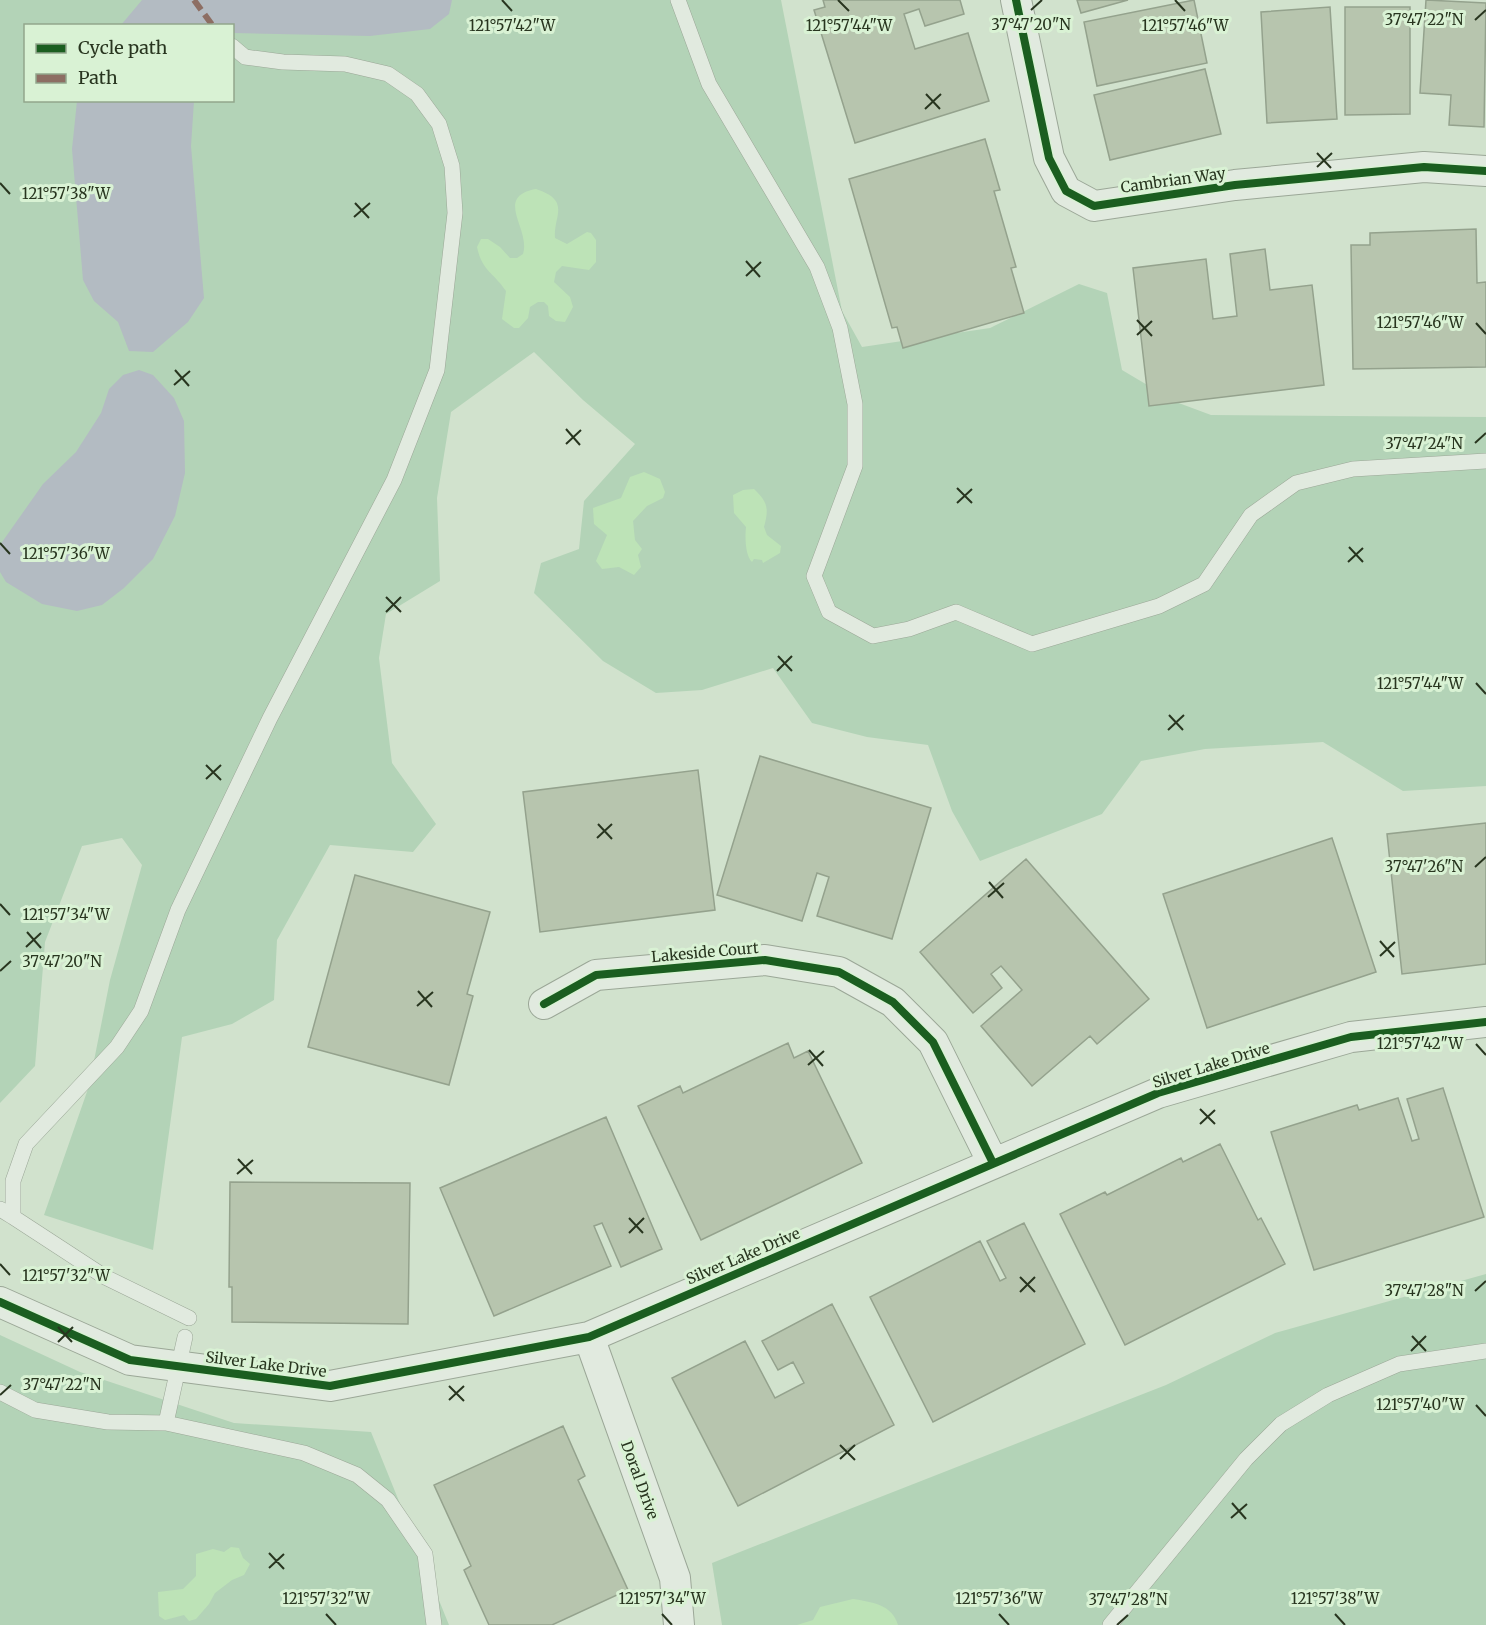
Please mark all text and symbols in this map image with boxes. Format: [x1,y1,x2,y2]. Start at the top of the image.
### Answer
text: 37°47'22"N [1385,10,1464,29]
text: 37°47'20"N [991,15,1071,34]
text: 121°57'42"W [469,16,556,35]
text: 121°57'44"W [806,16,893,35]
text: 121°57'46"W [1142,16,1229,35]
legend [24,24,234,102]
text: Cycle path [78,36,168,59]
text: Path [78,66,118,89]
street label: Cambrian Way [1119,163,1227,197]
text: 121°57'38"W [22,184,111,203]
text: 121°57'46"W [1377,313,1464,332]
text: 37°47'24"N [1385,434,1463,453]
text: 121°57'36"W [22,544,111,563]
text: 121°57'44"W [1377,674,1464,693]
text: 37°47'26"N [1385,857,1464,876]
text: 121°57'34"W [22,905,111,924]
street label: Lakeside Court [651,938,760,966]
text: 37°47'20"N [22,952,102,971]
text: 121°57'42"W [1377,1034,1464,1053]
street label: Silver Lake Drive [1150,1038,1272,1092]
street label: Silver Lake Drive [683,1223,803,1289]
text: 121°57'32"W [22,1266,111,1285]
text: 37°47'28"N [1384,1281,1464,1300]
street label: Silver Lake Drive [204,1347,328,1381]
text: 37°47'22"N [23,1375,102,1394]
text: 121°57'40"W [1376,1395,1465,1414]
street label: Doral Drive [617,1438,663,1522]
text: 121°57'32"W [282,1589,371,1608]
text: 121°57'34"W [618,1589,707,1608]
text: 121°57'36"W [955,1589,1044,1608]
text: 121°57'38"W [1291,1589,1380,1608]
text: 37°47'28"N [1088,1590,1168,1609]

